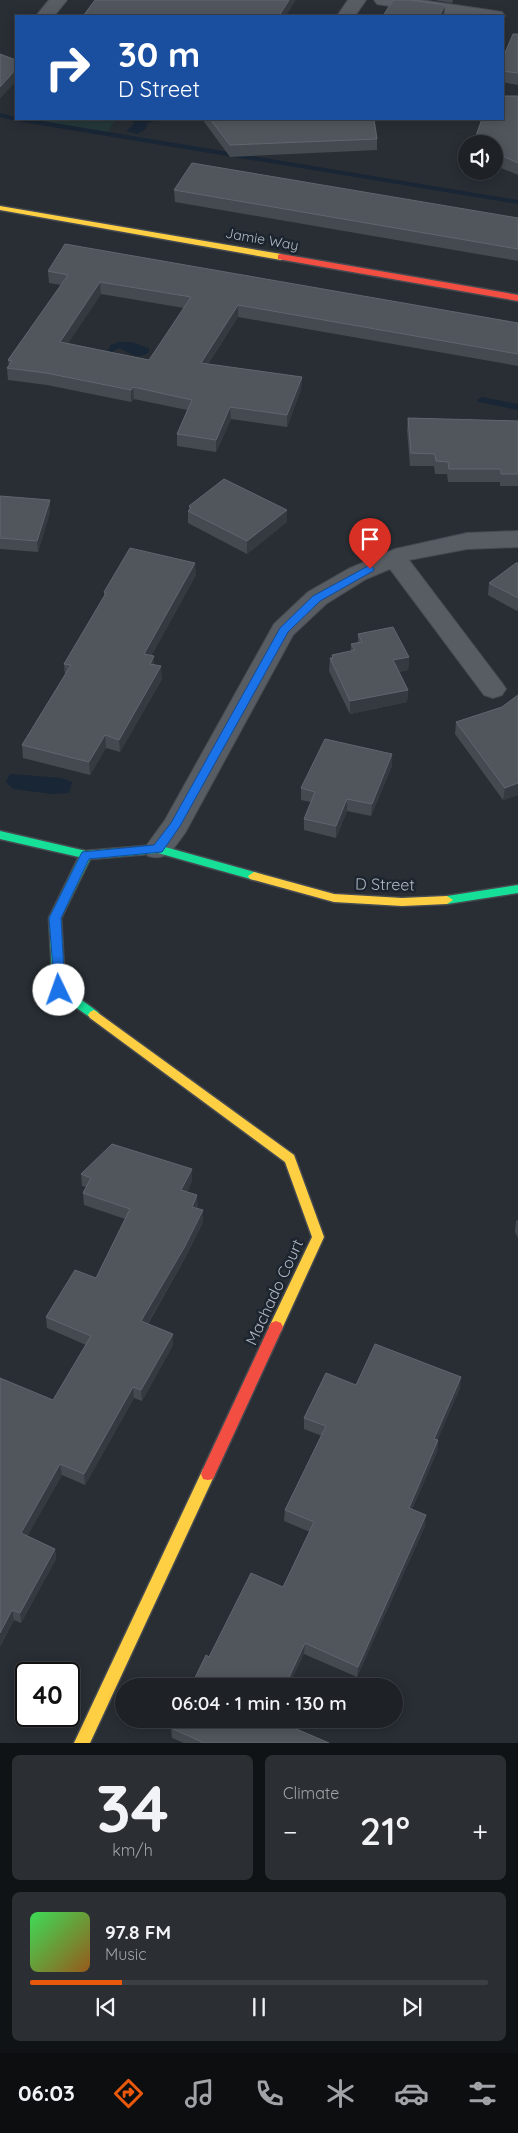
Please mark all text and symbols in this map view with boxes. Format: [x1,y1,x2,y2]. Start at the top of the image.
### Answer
text: 30 m [118,32,200,76]
icon: right [35,35,100,100]
text: D Street [118,75,200,103]
map controls [458,135,503,180]
button: sound [458,135,503,180]
street label: Jamie Way [224,224,300,254]
pin [349,518,391,569]
icon: arrive [356,525,384,553]
street label: D Street [355,873,415,895]
position arrow [32,963,84,1015]
street label: Machado Court [241,1236,307,1348]
speed limit sign: 40 [15,1662,80,1727]
text: 06:04 · 1 min · 130 m [171,1691,347,1715]
text: 34 [96,1767,169,1848]
text: Climate [283,1783,339,1803]
text: 21° [360,1807,410,1855]
text: − [283,1814,298,1849]
text: + [472,1814,488,1849]
text: km/h [112,1840,153,1860]
text: 97.8 FM [105,1920,171,1944]
text: Music [105,1944,147,1964]
icon: previous [92,1993,120,2021]
icon: pause [245,1993,273,2021]
icon: next [398,1993,426,2021]
icon: directions [111,2076,146,2111]
icon: music [182,2076,217,2111]
icon: phone [252,2076,287,2111]
icon: climate [323,2076,358,2111]
icon: car [394,2076,429,2111]
icon: filters [465,2076,500,2111]
text: 06:03 [18,2079,75,2107]

